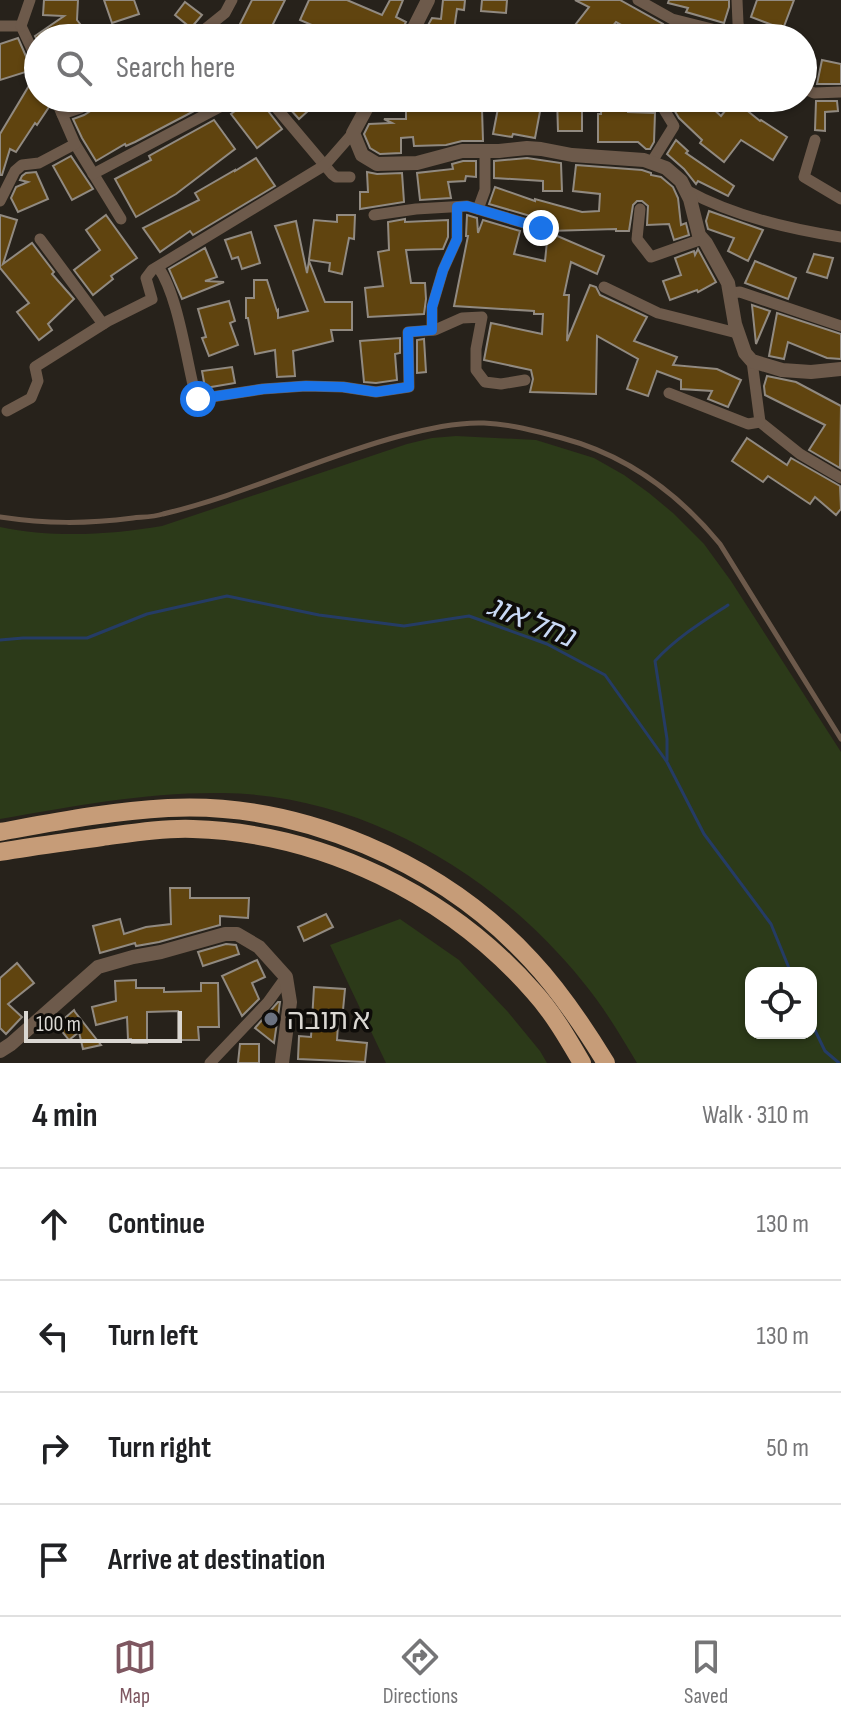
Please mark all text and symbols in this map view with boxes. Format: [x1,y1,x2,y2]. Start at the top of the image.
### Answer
search box [24,24,817,112]
icon: search [52,46,96,90]
text: Search here [116,50,235,86]
route end [523,210,559,246]
route start [180,381,216,417]
water label: נחל אוג [482,588,582,657]
map controls [745,967,817,1039]
button: locate [745,967,817,1039]
place label: א תובה [287,1004,370,1037]
scale bar [24,1007,182,1043]
marker: א תובה [262,1010,280,1028]
text: 100 m [36,1011,81,1038]
text: 4 min [32,1095,98,1136]
text: Walk · 310 m [702,1100,809,1131]
icon: ahead [32,1202,76,1246]
text: Continue [108,1206,205,1242]
text: 130 m [757,1209,809,1240]
icon: left [32,1314,76,1358]
text: Turn left [108,1318,198,1354]
text: 130 m [757,1321,809,1352]
icon: right [32,1426,76,1470]
text: Turn right [108,1430,211,1466]
text: 50 m [766,1433,809,1464]
icon: arrive [32,1538,76,1582]
text: Arrive at destination [108,1542,325,1578]
tab: Map [113,1635,157,1710]
tab: Directions [383,1635,458,1710]
tab: Saved [684,1635,728,1710]

